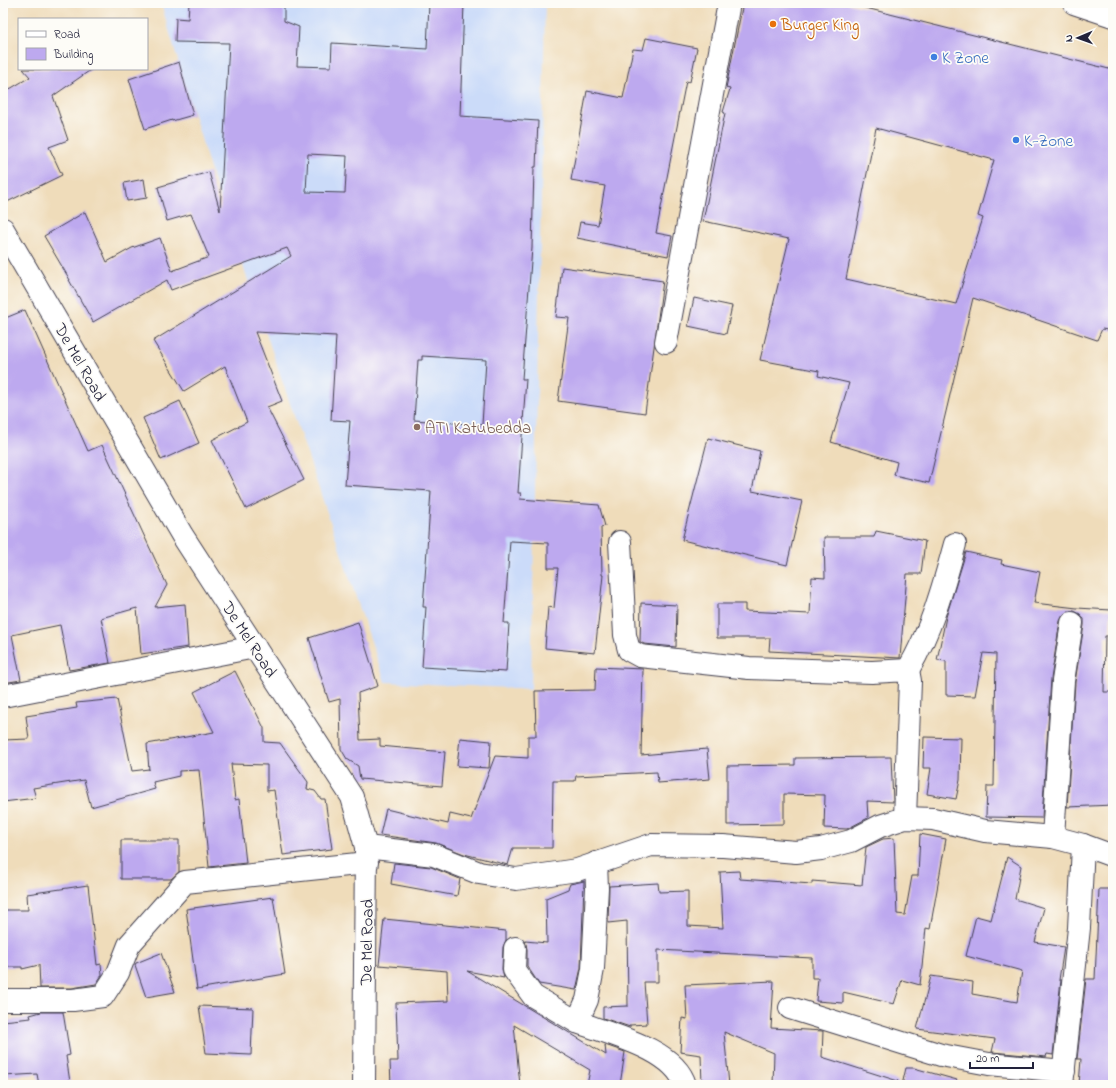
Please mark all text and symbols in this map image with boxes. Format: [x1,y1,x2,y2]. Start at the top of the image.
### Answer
place label: Burger King [780,13,860,40]
legend [18,18,148,70]
north arrow [1058,18,1098,58]
marker: Burger King [768,19,778,29]
text: Road [54,26,80,44]
text: N [1061,34,1077,42]
text: Building [53,46,93,65]
place label: K Zone [942,46,989,71]
marker: K Zone [929,52,939,62]
place label: K-Zone [1024,129,1073,154]
marker: K-Zone [1011,135,1021,145]
street label: De Mel Road [47,318,112,407]
place label: ATI Katubedda [425,416,531,441]
marker: ATI Katubedda [412,422,422,432]
street label: De Mel Road [214,596,283,683]
street label: De Mel Road [354,898,381,986]
scale bar [970,1044,1033,1070]
text: 20 m [976,1050,999,1068]

